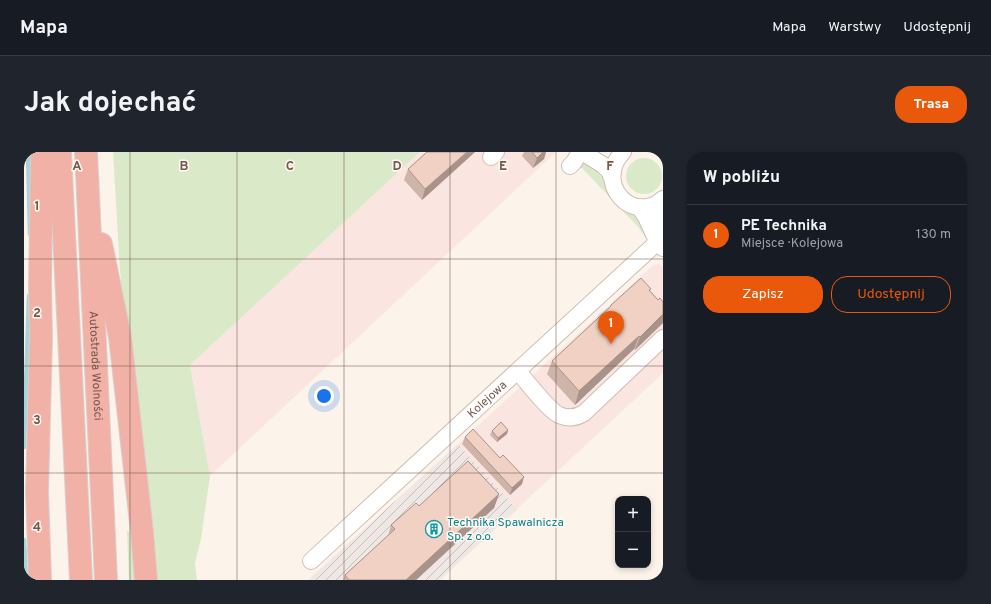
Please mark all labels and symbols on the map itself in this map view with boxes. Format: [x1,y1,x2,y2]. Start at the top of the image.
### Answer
text: A [72,159,82,175]
text: B [180,159,189,175]
text: C [286,159,294,175]
text: D [392,159,402,175]
text: E [499,159,507,175]
text: F [606,159,614,175]
text: 1 [34,199,40,215]
text: 2 [33,306,41,322]
street label: Autostrada Wolności [84,311,106,421]
pin: 1 [598,311,624,344]
street label: Kolejowa [464,378,511,422]
your location [314,386,334,406]
text: 3 [33,413,41,429]
place label: Technika Spawalnicza Sp. z o.o. [447,515,564,545]
building icon: Technika Spawalnicza Sp. z o.o. [424,519,444,539]
text: 4 [33,520,41,536]

